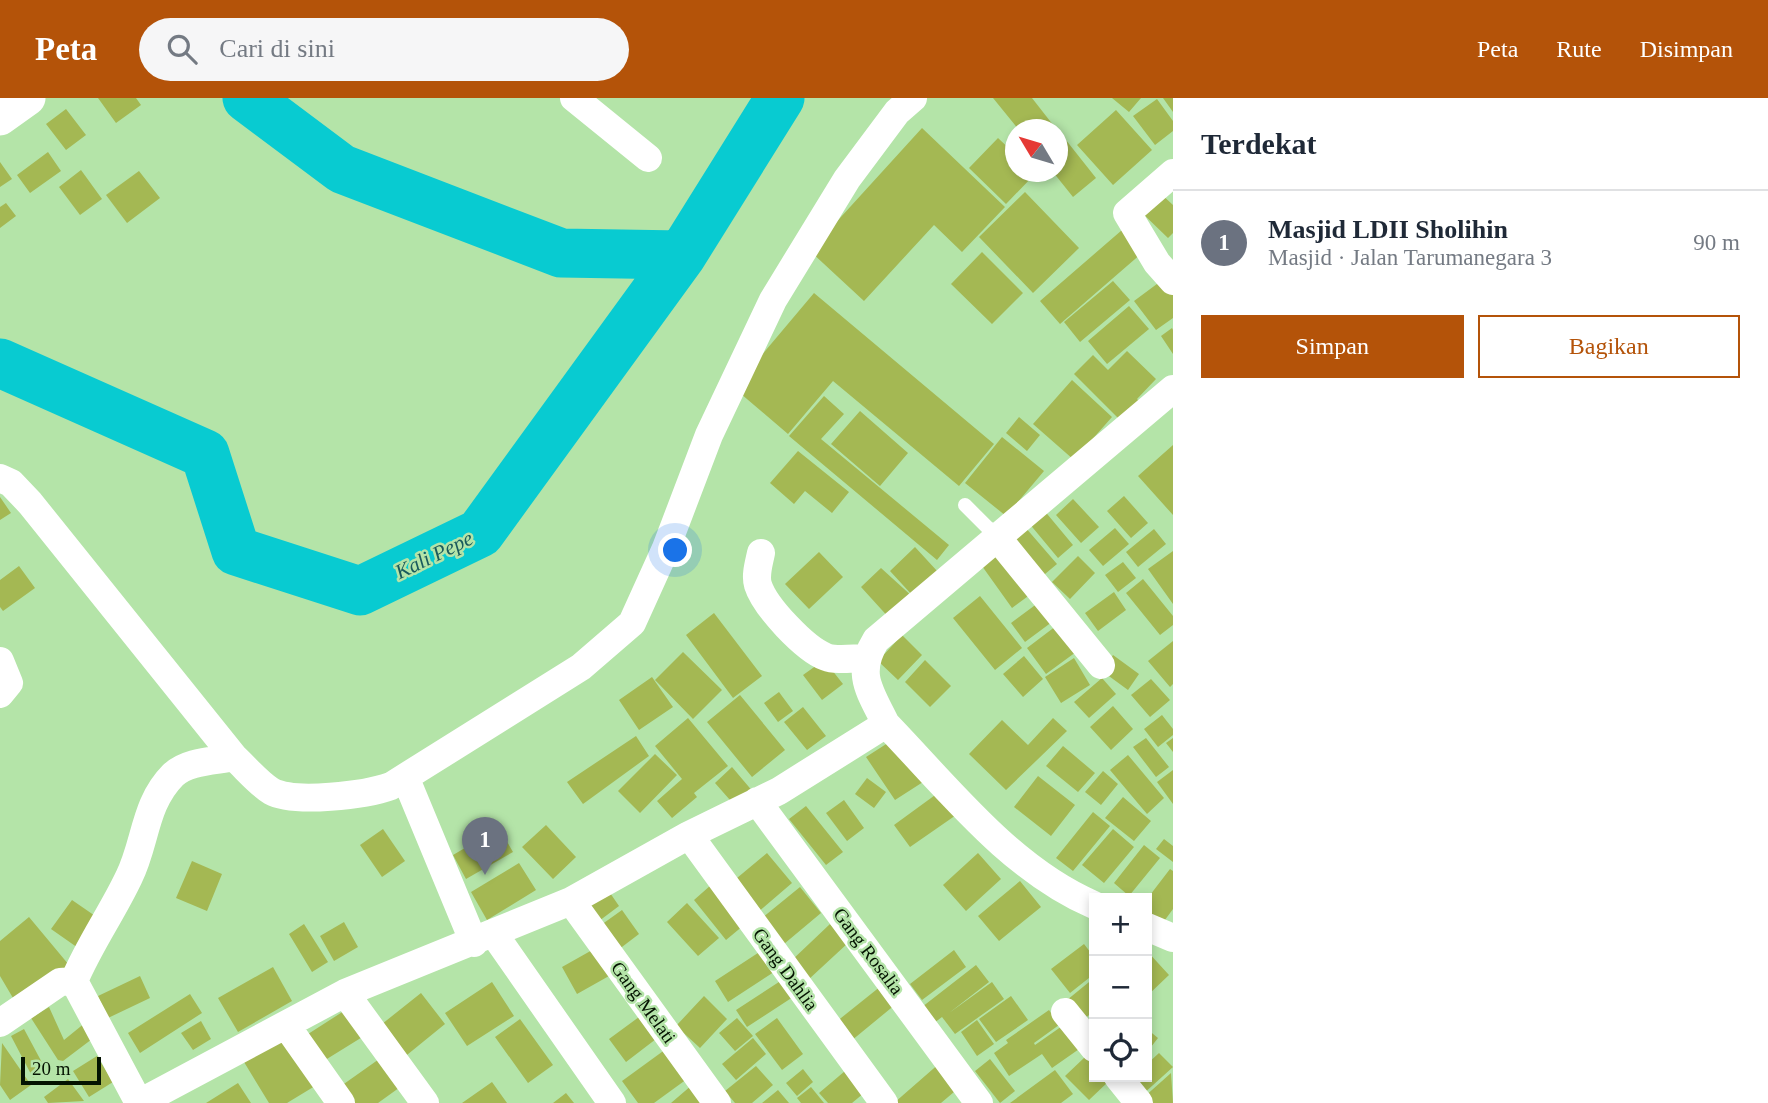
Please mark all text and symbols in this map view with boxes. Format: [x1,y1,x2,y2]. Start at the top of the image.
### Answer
search box [139,18,629,81]
icon: search [163,30,201,68]
text: Peta [35,31,97,67]
text: Cari di sini [219,34,335,63]
text: Peta [1477,36,1518,62]
text: Rute [1556,36,1602,62]
text: Disimpan [1640,36,1733,62]
north arrow [1005,119,1068,182]
text: Terdekat [1201,127,1317,160]
text: Masjid LDII Sholihin [1268,215,1508,244]
text: 1 [1218,230,1230,255]
text: 90 m [1693,230,1740,255]
text: Masjid · Jalan Tarumanegara 3 [1268,245,1552,270]
button: Simpan [1201,315,1464,378]
button: Bagikan [1478,315,1740,378]
water label: Kali Pepe [390,526,477,585]
your location [658,533,692,567]
pin: 1 [462,817,508,875]
map controls [1089,893,1152,1082]
button: + [1089,893,1152,956]
street label: Gang Rosalia [829,904,908,999]
street label: Gang Dahlia [749,924,823,1015]
button: − [1089,956,1152,1019]
street label: Gang Melati [607,957,680,1047]
button: locate [1089,1019,1152,1082]
scale bar [21,1054,102,1086]
text: 20 m [32,1058,71,1079]

